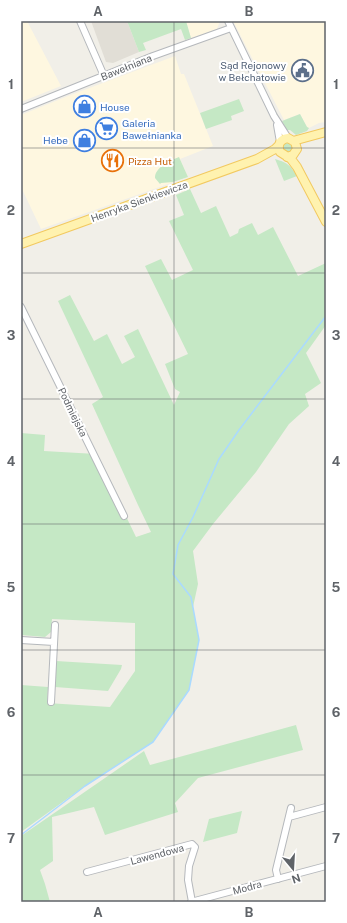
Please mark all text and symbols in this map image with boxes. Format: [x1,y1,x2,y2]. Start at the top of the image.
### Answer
text: A [93,4,103,19]
text: B [245,4,254,19]
street label: Bawełniana [99,51,153,83]
public building icon: Sąd Rejonowy w Bełchatowie [289,58,315,84]
place label: Sąd Rejonowy w Bełchatowie [218,59,287,83]
text: 1 [8,77,14,92]
text: 1 [333,77,339,92]
shop icon: House [72,94,98,120]
place label: House [100,101,130,113]
supermarket icon: Galeria Bawełnianka [94,116,120,142]
place label: Galeria Bawełnianka [122,117,181,141]
shop icon: Hebe [71,127,97,153]
place label: Hebe [43,134,68,146]
restaurant icon: Pizza Hut [100,148,126,174]
place label: Pizza Hut [128,155,172,167]
street label: Henryka Sienkiewicza [89,178,189,224]
text: 2 [7,203,15,218]
text: 2 [332,203,340,218]
text: 3 [7,328,16,343]
text: 3 [332,328,341,343]
street label: Podmiejska [56,385,90,439]
text: 4 [7,454,16,469]
text: 4 [332,454,341,469]
text: 5 [7,580,16,595]
text: 5 [332,580,341,595]
text: 6 [7,705,16,720]
text: 6 [332,705,341,720]
text: 7 [7,831,15,846]
text: 7 [332,831,340,846]
street label: Lawendowa [129,841,185,867]
north arrow [273,849,313,889]
text: N [290,871,302,886]
street label: Modra [231,877,263,897]
text: A [93,905,103,920]
text: B [245,905,254,920]

